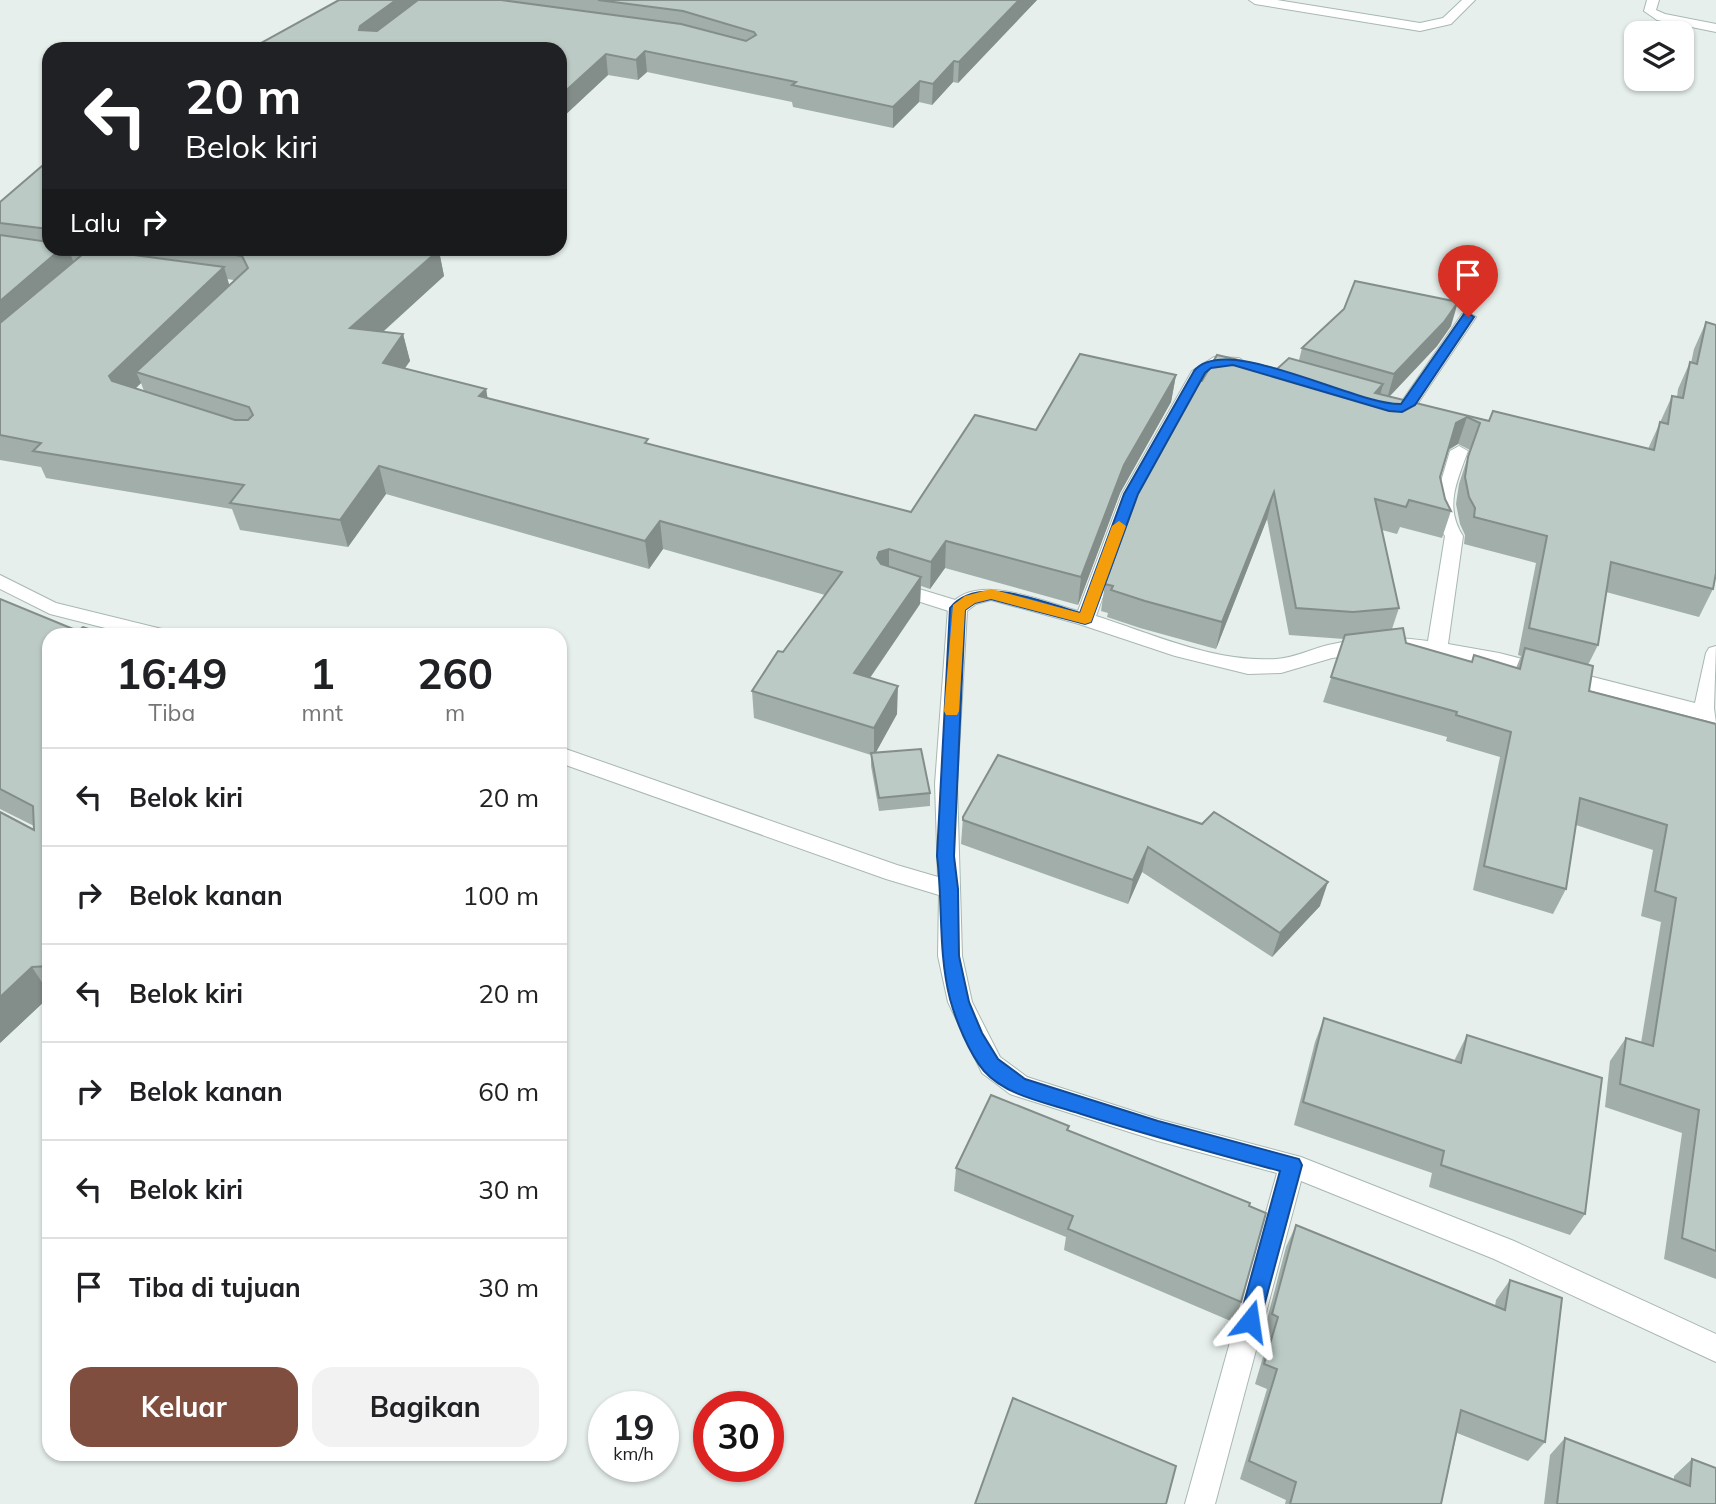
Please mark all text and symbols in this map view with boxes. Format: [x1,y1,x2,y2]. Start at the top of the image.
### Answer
map controls [1624,21,1694,91]
button: layers [1624,21,1694,91]
text: 20 m [185,65,301,126]
icon: left [70,70,161,161]
text: Belok kiri [185,126,318,166]
icon: right [135,203,173,241]
text: Lalu [70,206,121,239]
pin [1438,245,1498,317]
icon: arrive [1449,256,1487,294]
text: 16:49 [116,647,227,700]
text: 1 [310,647,335,700]
text: 260 [417,647,493,700]
text: Tiba [148,698,195,727]
text: mnt [301,698,343,727]
text: m [445,698,465,727]
icon: left [70,778,108,816]
text: Belok kiri [129,781,243,814]
text: 20 m [478,781,539,814]
icon: right [70,876,108,914]
text: Belok kanan [129,879,283,912]
text: 100 m [463,879,539,912]
icon: left [70,974,108,1012]
text: Belok kiri [129,977,243,1010]
text: 20 m [478,977,539,1010]
icon: right [70,1072,108,1110]
text: Belok kanan [129,1075,283,1108]
text: 60 m [478,1075,539,1108]
icon: left [70,1170,108,1208]
text: Belok kiri [129,1173,243,1206]
text: 30 m [478,1173,539,1206]
icon: arrive [70,1268,108,1306]
text: Tiba di tujuan [129,1271,301,1304]
text: 30 m [478,1271,539,1304]
position arrow [1213,1284,1287,1358]
button: Keluar [70,1367,298,1447]
button: Bagikan [312,1367,539,1447]
speed limit sign: 30 [693,1391,784,1482]
text: 19 [612,1405,655,1449]
text: km/h [613,1442,654,1465]

